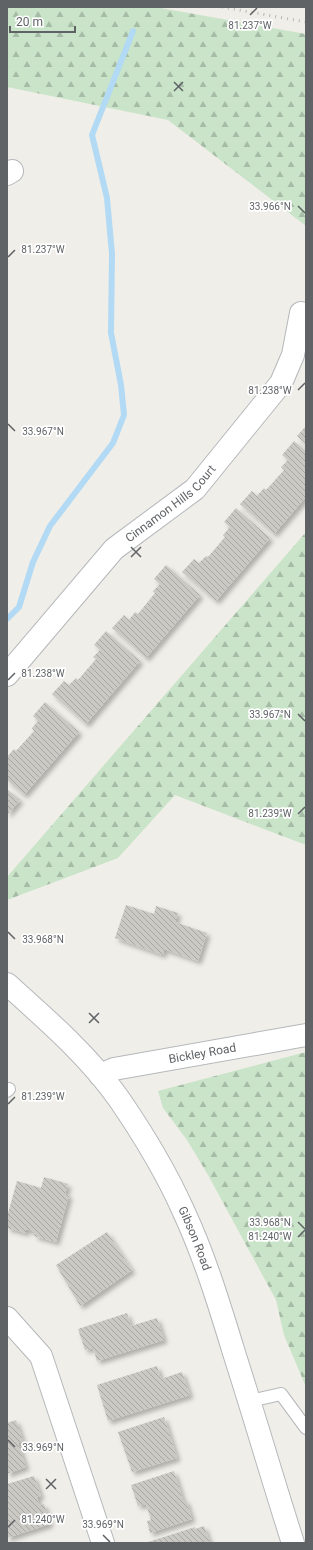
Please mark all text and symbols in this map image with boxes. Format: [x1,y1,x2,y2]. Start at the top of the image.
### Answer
scale bar [10,8,75,34]
text: 20 m [16,15,43,29]
text: 81.237°W [228,20,272,31]
text: 33.966°N [249,201,291,212]
text: 81.237°W [21,244,65,255]
text: 81.238°W [248,385,292,396]
text: 33.967°N [22,426,64,437]
street label: Cinnamon Hills Court [123,462,219,545]
text: 81.238°W [21,668,65,679]
text: 33.967°N [249,709,291,720]
text: 81.239°W [248,808,292,819]
text: 33.968°N [22,934,64,945]
street label: Bickley Road [168,1041,237,1066]
text: 81.239°W [21,1091,65,1102]
street label: Gibson Road [175,1204,214,1272]
text: 33.968°N [249,1217,291,1228]
text: 81.240°W [248,1231,292,1242]
text: 33.969°N [22,1442,64,1453]
text: 81.240°W [21,1514,65,1525]
text: 33.969°N [82,1519,124,1530]

